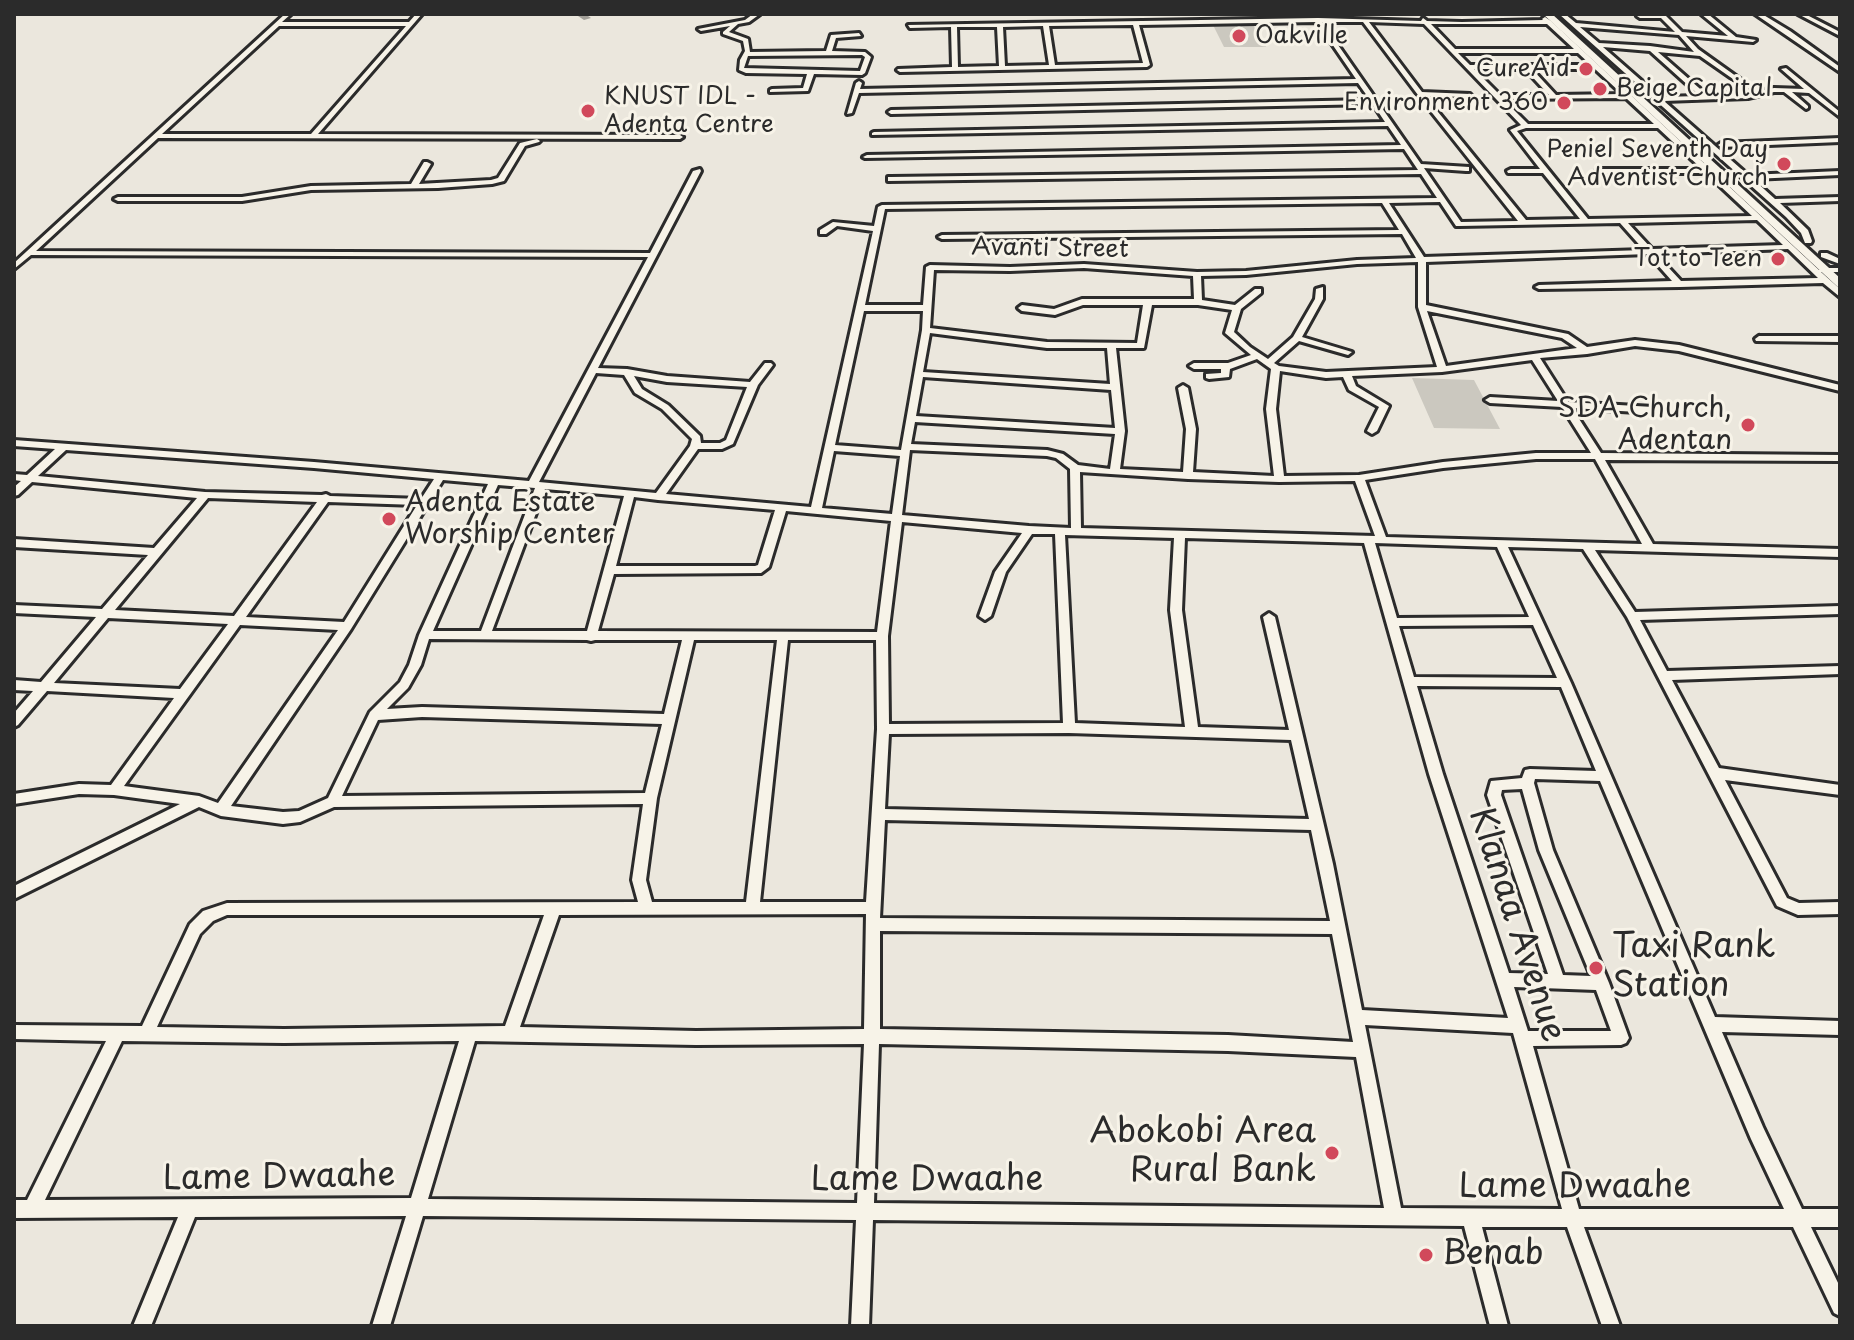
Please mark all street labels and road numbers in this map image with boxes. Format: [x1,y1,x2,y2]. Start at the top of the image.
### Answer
street label: Avanti Street [971,233,1129,265]
street label: Klanaa Avenue [1459,803,1573,1047]
street label: Lame Dwaahe [162,1156,396,1200]
street label: Lame Dwaahe [811,1161,1043,1201]
street label: Lame Dwaahe [1459,1168,1691,1208]

